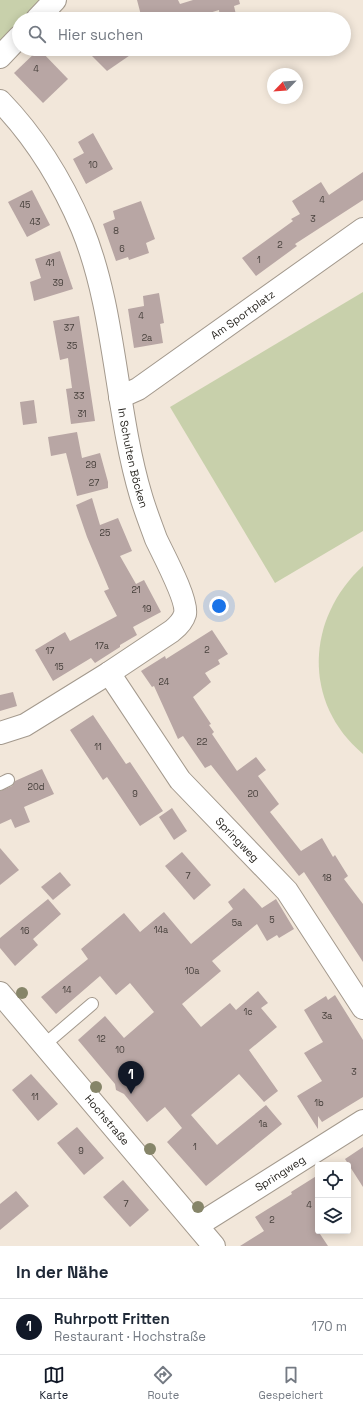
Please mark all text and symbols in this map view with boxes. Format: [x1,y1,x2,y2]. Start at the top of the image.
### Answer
search box [12,12,351,56]
icon: search [26,23,48,45]
text: Hier suchen [58,25,143,44]
house number: 4 [33,63,39,75]
north arrow [267,68,303,104]
house number: 10 [88,159,98,171]
house number: 4 [319,194,325,206]
house number: 45 [19,199,31,211]
house number: 3 [310,213,316,225]
house number: 43 [29,216,41,228]
house number: 8 [113,225,119,237]
house number: 2 [277,239,283,251]
house number: 6 [119,243,125,255]
house number: 1 [257,254,261,266]
house number: 41 [45,257,55,269]
house number: 39 [53,277,63,289]
street label: Am Sportplatz [208,287,278,342]
house number: 4 [138,310,144,322]
house number: 37 [64,322,74,334]
house number: 2a [142,332,152,344]
house number: 35 [67,340,77,352]
house number: 33 [74,390,84,402]
street label: In Schulten Böcken [115,407,151,510]
house number: 31 [77,408,87,420]
house number: 29 [86,459,96,471]
house number: 27 [89,477,99,489]
house number: 25 [100,527,110,539]
house number: 21 [131,584,141,596]
your location [209,596,229,616]
house number: 19 [142,603,152,615]
house number: 17a [95,640,109,652]
house number: 2 [204,644,210,656]
house number: 17 [46,645,54,657]
house number: 15 [54,661,64,673]
house number: 24 [159,676,170,688]
house number: 22 [197,736,207,748]
house number: 11 [94,741,102,753]
house number: 20d [28,781,45,793]
house number: 9 [132,788,138,800]
house number: 20 [247,788,259,800]
street label: Springweg [213,814,262,865]
house number: 7 [185,870,191,882]
house number: 18 [322,872,332,884]
house number: 5 [269,914,275,926]
house number: 5a [232,917,242,929]
house number: 14a [154,924,168,936]
house number: 16 [20,925,30,937]
house number: 10a [185,965,199,977]
house number: 14 [62,984,72,996]
house number: 1c [243,1006,253,1018]
house number: 3a [322,1010,332,1022]
house number: 12 [96,1033,106,1045]
house number: 10 [115,1044,125,1056]
pin: 1 [118,1061,144,1094]
house number: 3 [351,1066,357,1078]
house number: 11 [31,1091,39,1103]
street label: Hochstraße [82,1092,133,1148]
house number: 1b [314,1097,324,1109]
house number: 1a [259,1118,267,1130]
house number: 1 [193,1141,197,1153]
house number: 9 [78,1145,84,1157]
street label: Springweg [252,1152,308,1194]
map controls [315,1162,351,1234]
button: locate [315,1162,351,1198]
house number: 7 [123,1198,129,1210]
button: layers [315,1198,351,1234]
house number: 4 [306,1199,312,1211]
house number: 2 [269,1214,275,1226]
text: In der Nähe [16,1261,108,1283]
text: Ruhrpott Fritten [54,1309,170,1328]
text: 1 [26,1318,32,1335]
text: 170 m [311,1318,347,1335]
text: Restaurant · Hochstraße [54,1328,206,1345]
tab: Karte [40,1364,68,1402]
tab: Route [147,1364,179,1402]
tab: Gespeichert [258,1364,323,1402]

